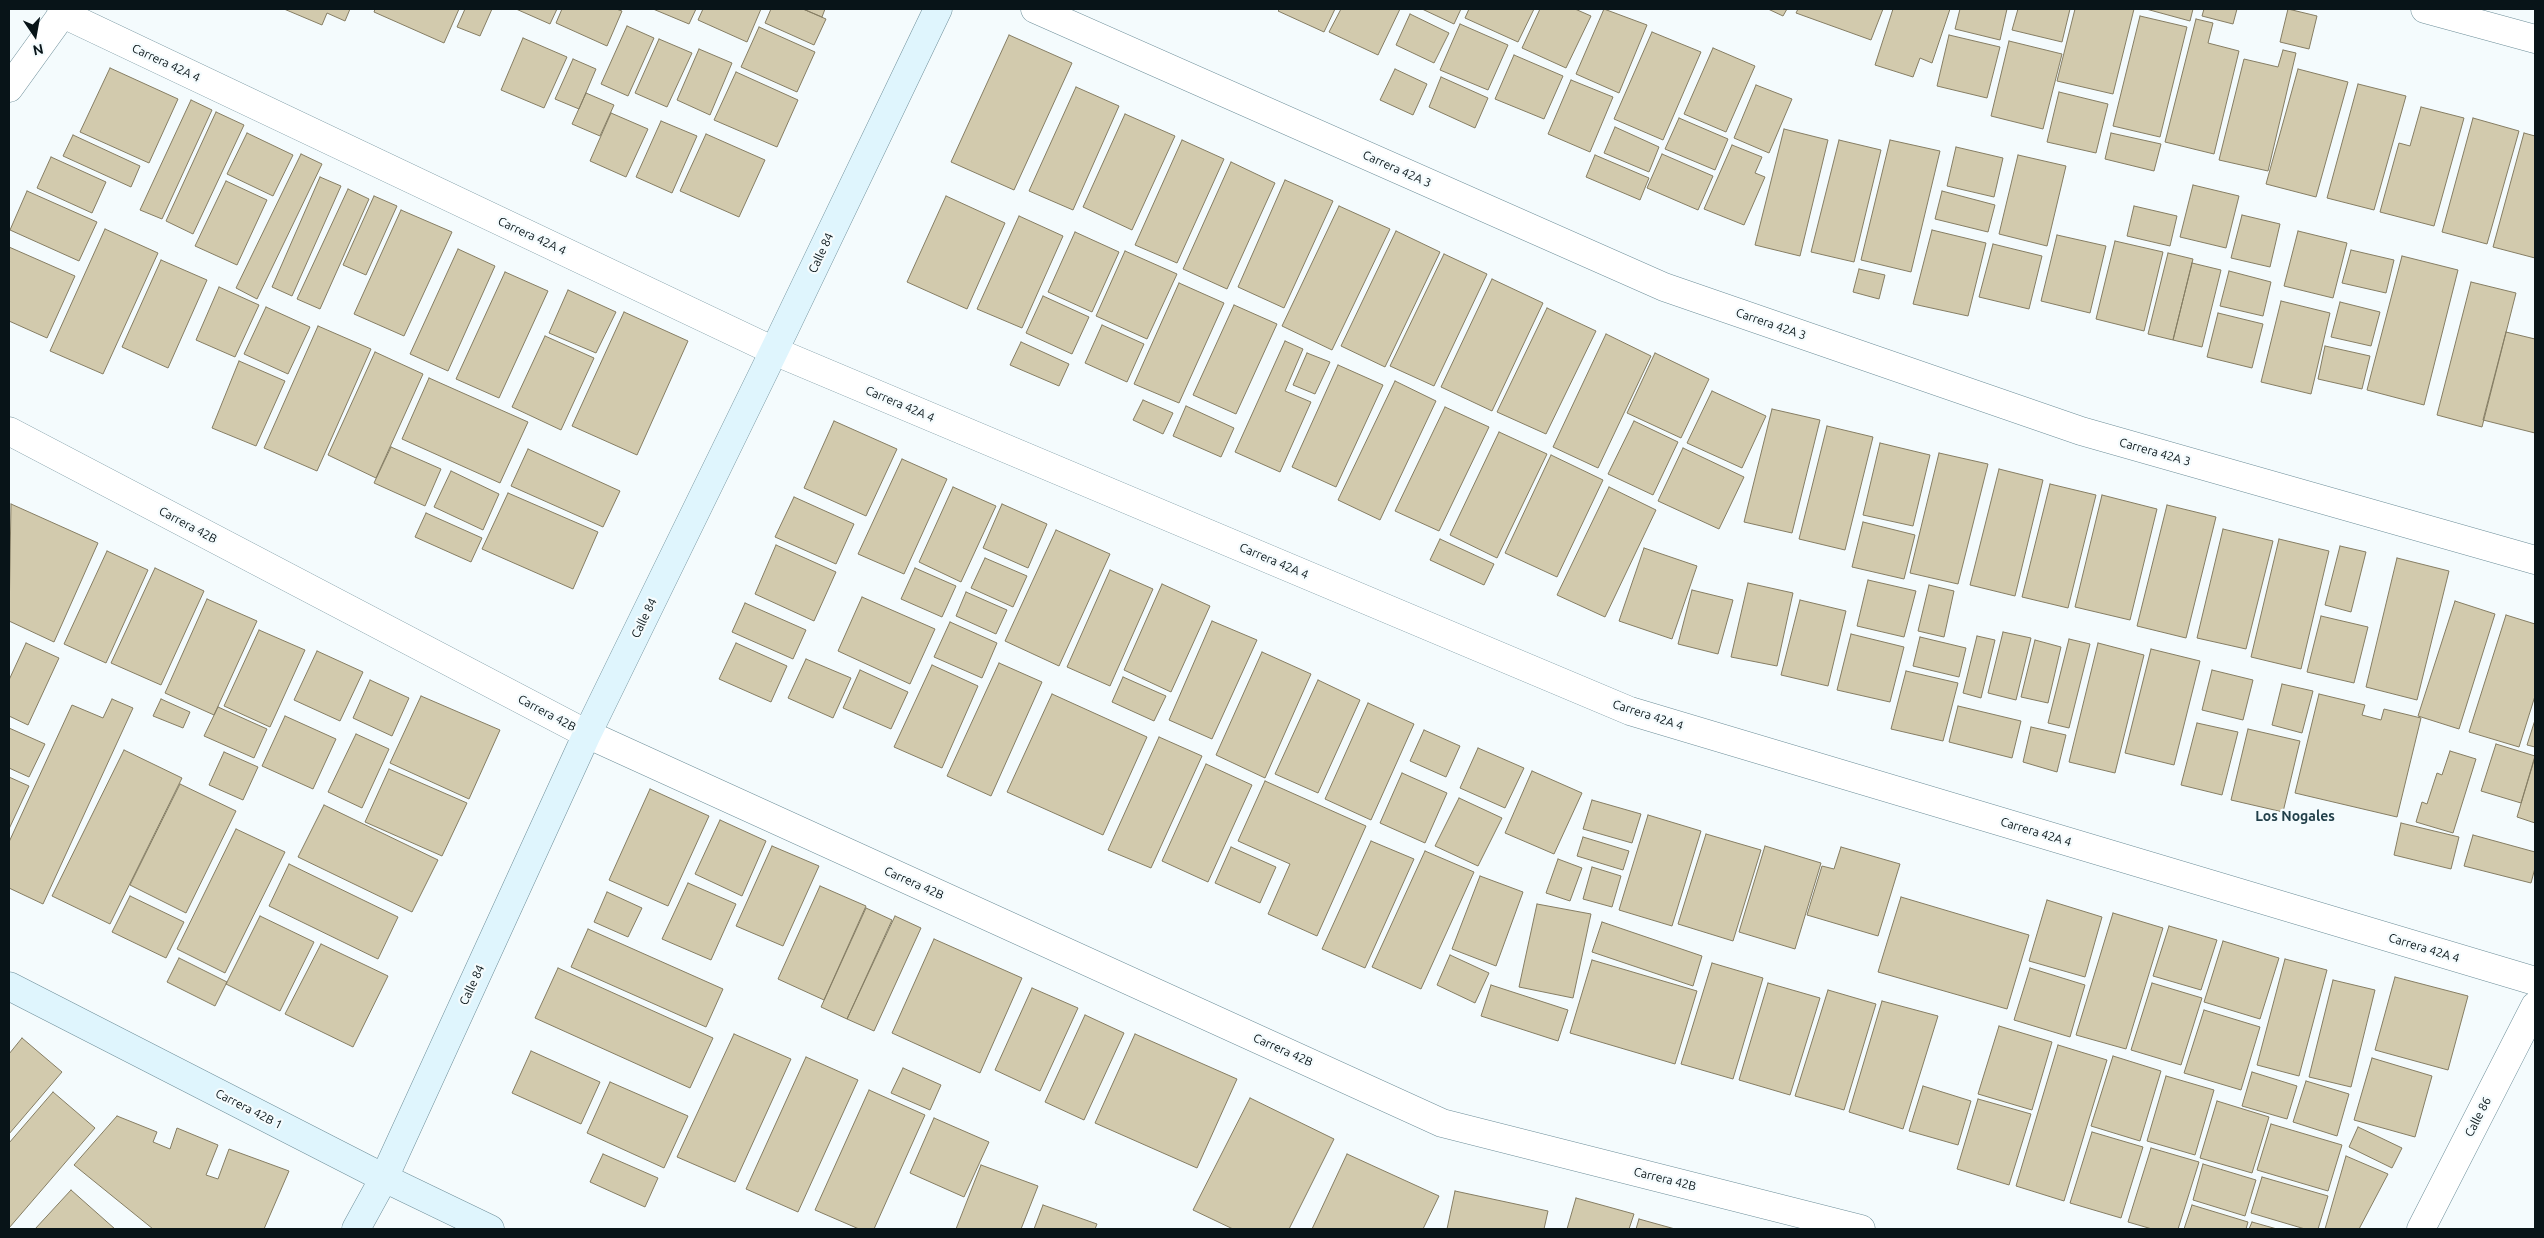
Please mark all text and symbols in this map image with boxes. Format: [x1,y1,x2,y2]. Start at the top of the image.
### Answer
north arrow [10,10,60,60]
text: N [31,41,45,59]
street label: Carrera 42A 4 [130,41,202,85]
street label: Carrera 42A 3 [1360,147,1434,191]
street label: Carrera 42A 4 [496,214,568,258]
street label: Calle 84 [805,231,837,275]
street label: Carrera 42A 3 [1734,305,1808,343]
street label: Carrera 42A 4 [863,383,937,425]
street label: Carrera 42A 3 [2118,435,2192,469]
street label: Carrera 42B [156,504,220,546]
street label: Carrera 42A 4 [1237,540,1311,582]
street label: Calle 84 [628,596,660,640]
street label: Carrera 42B [515,692,579,734]
street label: Carrera 42A 4 [1611,697,1685,733]
district label: Los Nogales [2255,808,2335,824]
street label: Carrera 42A 4 [1999,814,2073,850]
street label: Carrera 42B [882,863,946,903]
street label: Carrera 42A 4 [2387,930,2461,966]
street label: Calle 84 [456,963,488,1007]
street label: Carrera 42B [1251,1030,1315,1070]
street label: Carrera 42B 1 [213,1086,285,1132]
street label: Calle 86 [2462,1095,2494,1139]
street label: Carrera 42B [1632,1164,1698,1194]

